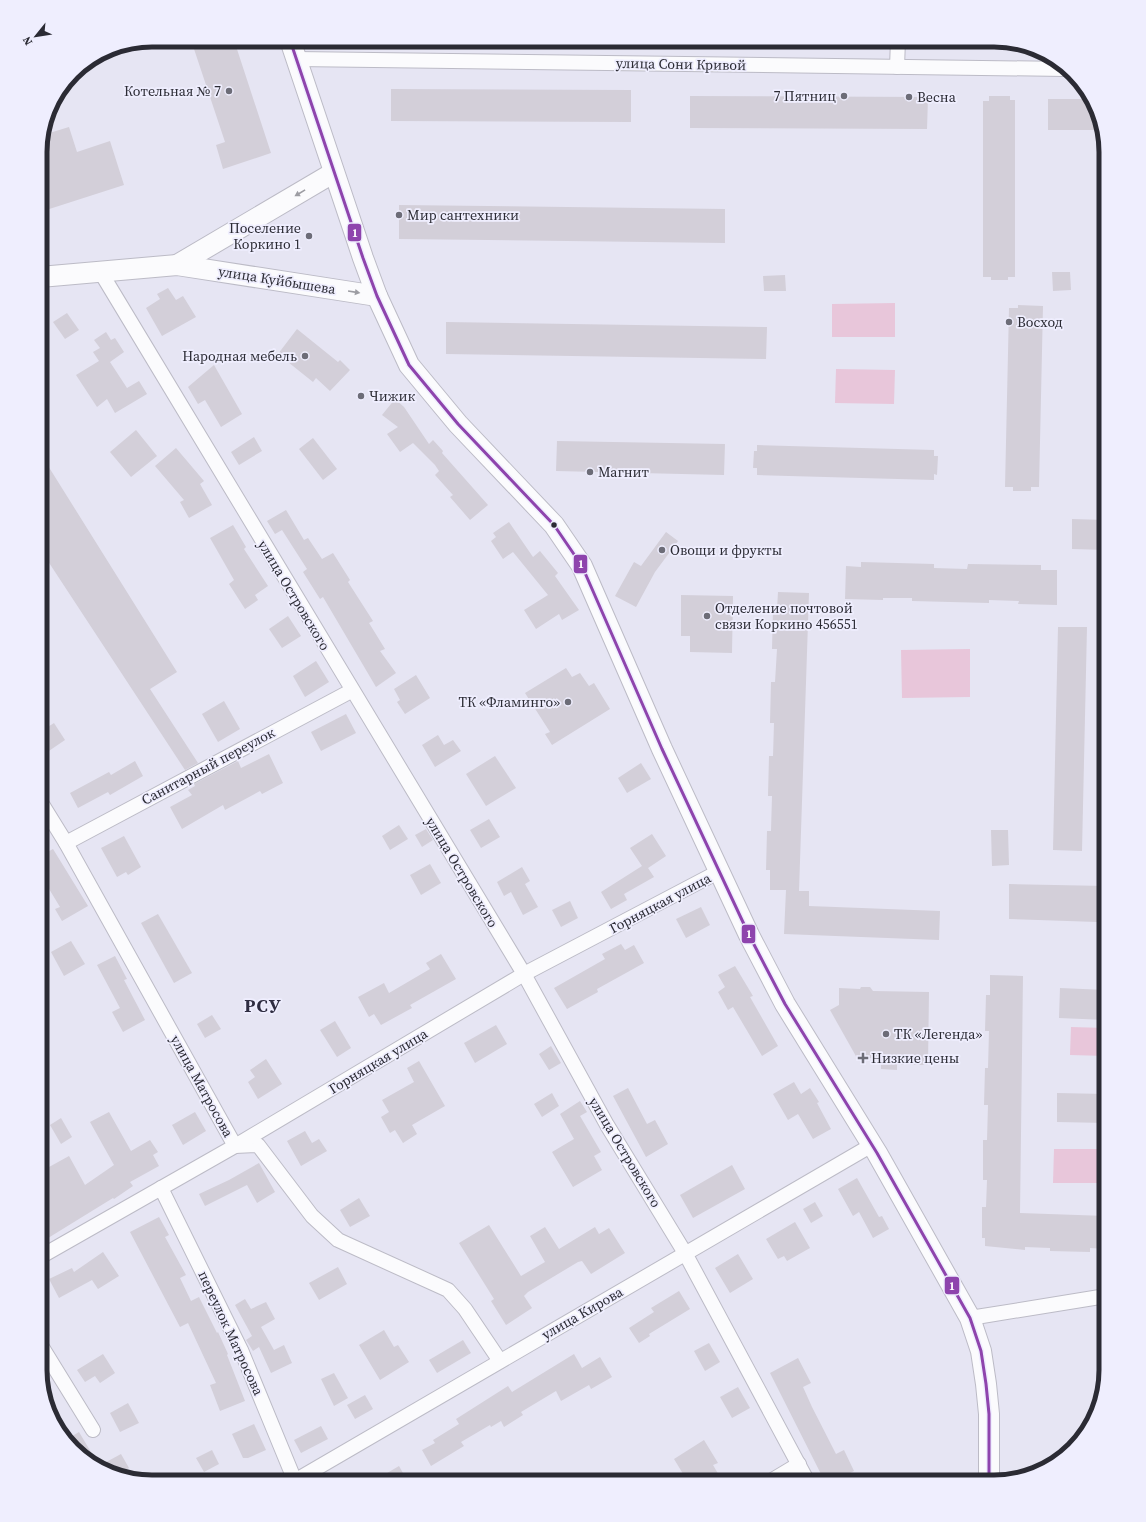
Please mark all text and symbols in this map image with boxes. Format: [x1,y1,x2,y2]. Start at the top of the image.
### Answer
north arrow [16,16,56,56]
text: N [19,34,36,48]
street label: улица Сони Кривой [616,53,746,75]
place label: Котельная № 7 [124,81,221,101]
marker: Котельная № 7 [224,86,234,96]
place label: 7 Пятниц [774,86,836,106]
place label: Весна [917,87,957,107]
marker: 7 Пятниц [839,91,849,101]
marker: Весна [904,92,914,102]
one-way arrow [294,189,306,196]
place label: Мир сантехники [407,205,519,225]
marker: Мир сантехники [394,210,404,220]
place label: Поселение Коркино 1 [229,218,301,254]
line badge: 1 [347,223,362,242]
text: 1 [352,226,358,241]
marker: Поселение Коркино 1 [304,231,314,241]
street label: улица Куйбышева [217,261,338,299]
one-way arrow [348,289,360,295]
place label: Восход [1017,312,1063,332]
marker: Восход [1004,317,1014,327]
place label: Народная мебель [182,346,297,366]
marker: Народная мебель [300,351,310,361]
place label: Чижик [369,386,415,406]
marker: Чижик [356,391,366,401]
place label: Магнит [598,462,649,482]
marker: Магнит [585,467,595,477]
unlabelled marker [549,520,559,530]
street label: улица Островского [253,536,335,654]
place label: Овощи и фрукты [670,540,782,560]
marker: Овощи и фрукты [657,545,667,555]
line badge: 1 [573,554,588,574]
text: 1 [578,557,584,572]
place label: Отделение почтовой связи Коркино 456551 [715,598,858,634]
marker: Отделение почтовой связи Коркино 456551 [702,611,712,621]
place label: ТК «Фламинго» [458,692,560,712]
marker: ТК «Фламинго» [563,697,573,707]
street label: Санитарный переулок [138,722,278,810]
street label: улица Островского [421,813,503,931]
street label: Горняцкая улица [606,867,715,938]
line badge: 1 [741,924,756,944]
text: 1 [746,927,752,942]
district label: РСУ [244,993,282,1018]
street label: Горняцкая улица [325,1023,432,1099]
place label: ТК «Легенда» [894,1024,982,1044]
marker: ТК «Легенда» [881,1029,891,1039]
street label: улица Матросова [166,1031,239,1141]
place label: Низкие цены [871,1048,959,1068]
marker: Низкие цены [858,1053,868,1063]
street label: улица Островского [584,1093,666,1211]
street label: переулок Матросова [193,1268,269,1399]
line badge: 1 [944,1276,960,1295]
text: 1 [949,1279,955,1294]
street label: улица Кирова [538,1281,627,1344]

